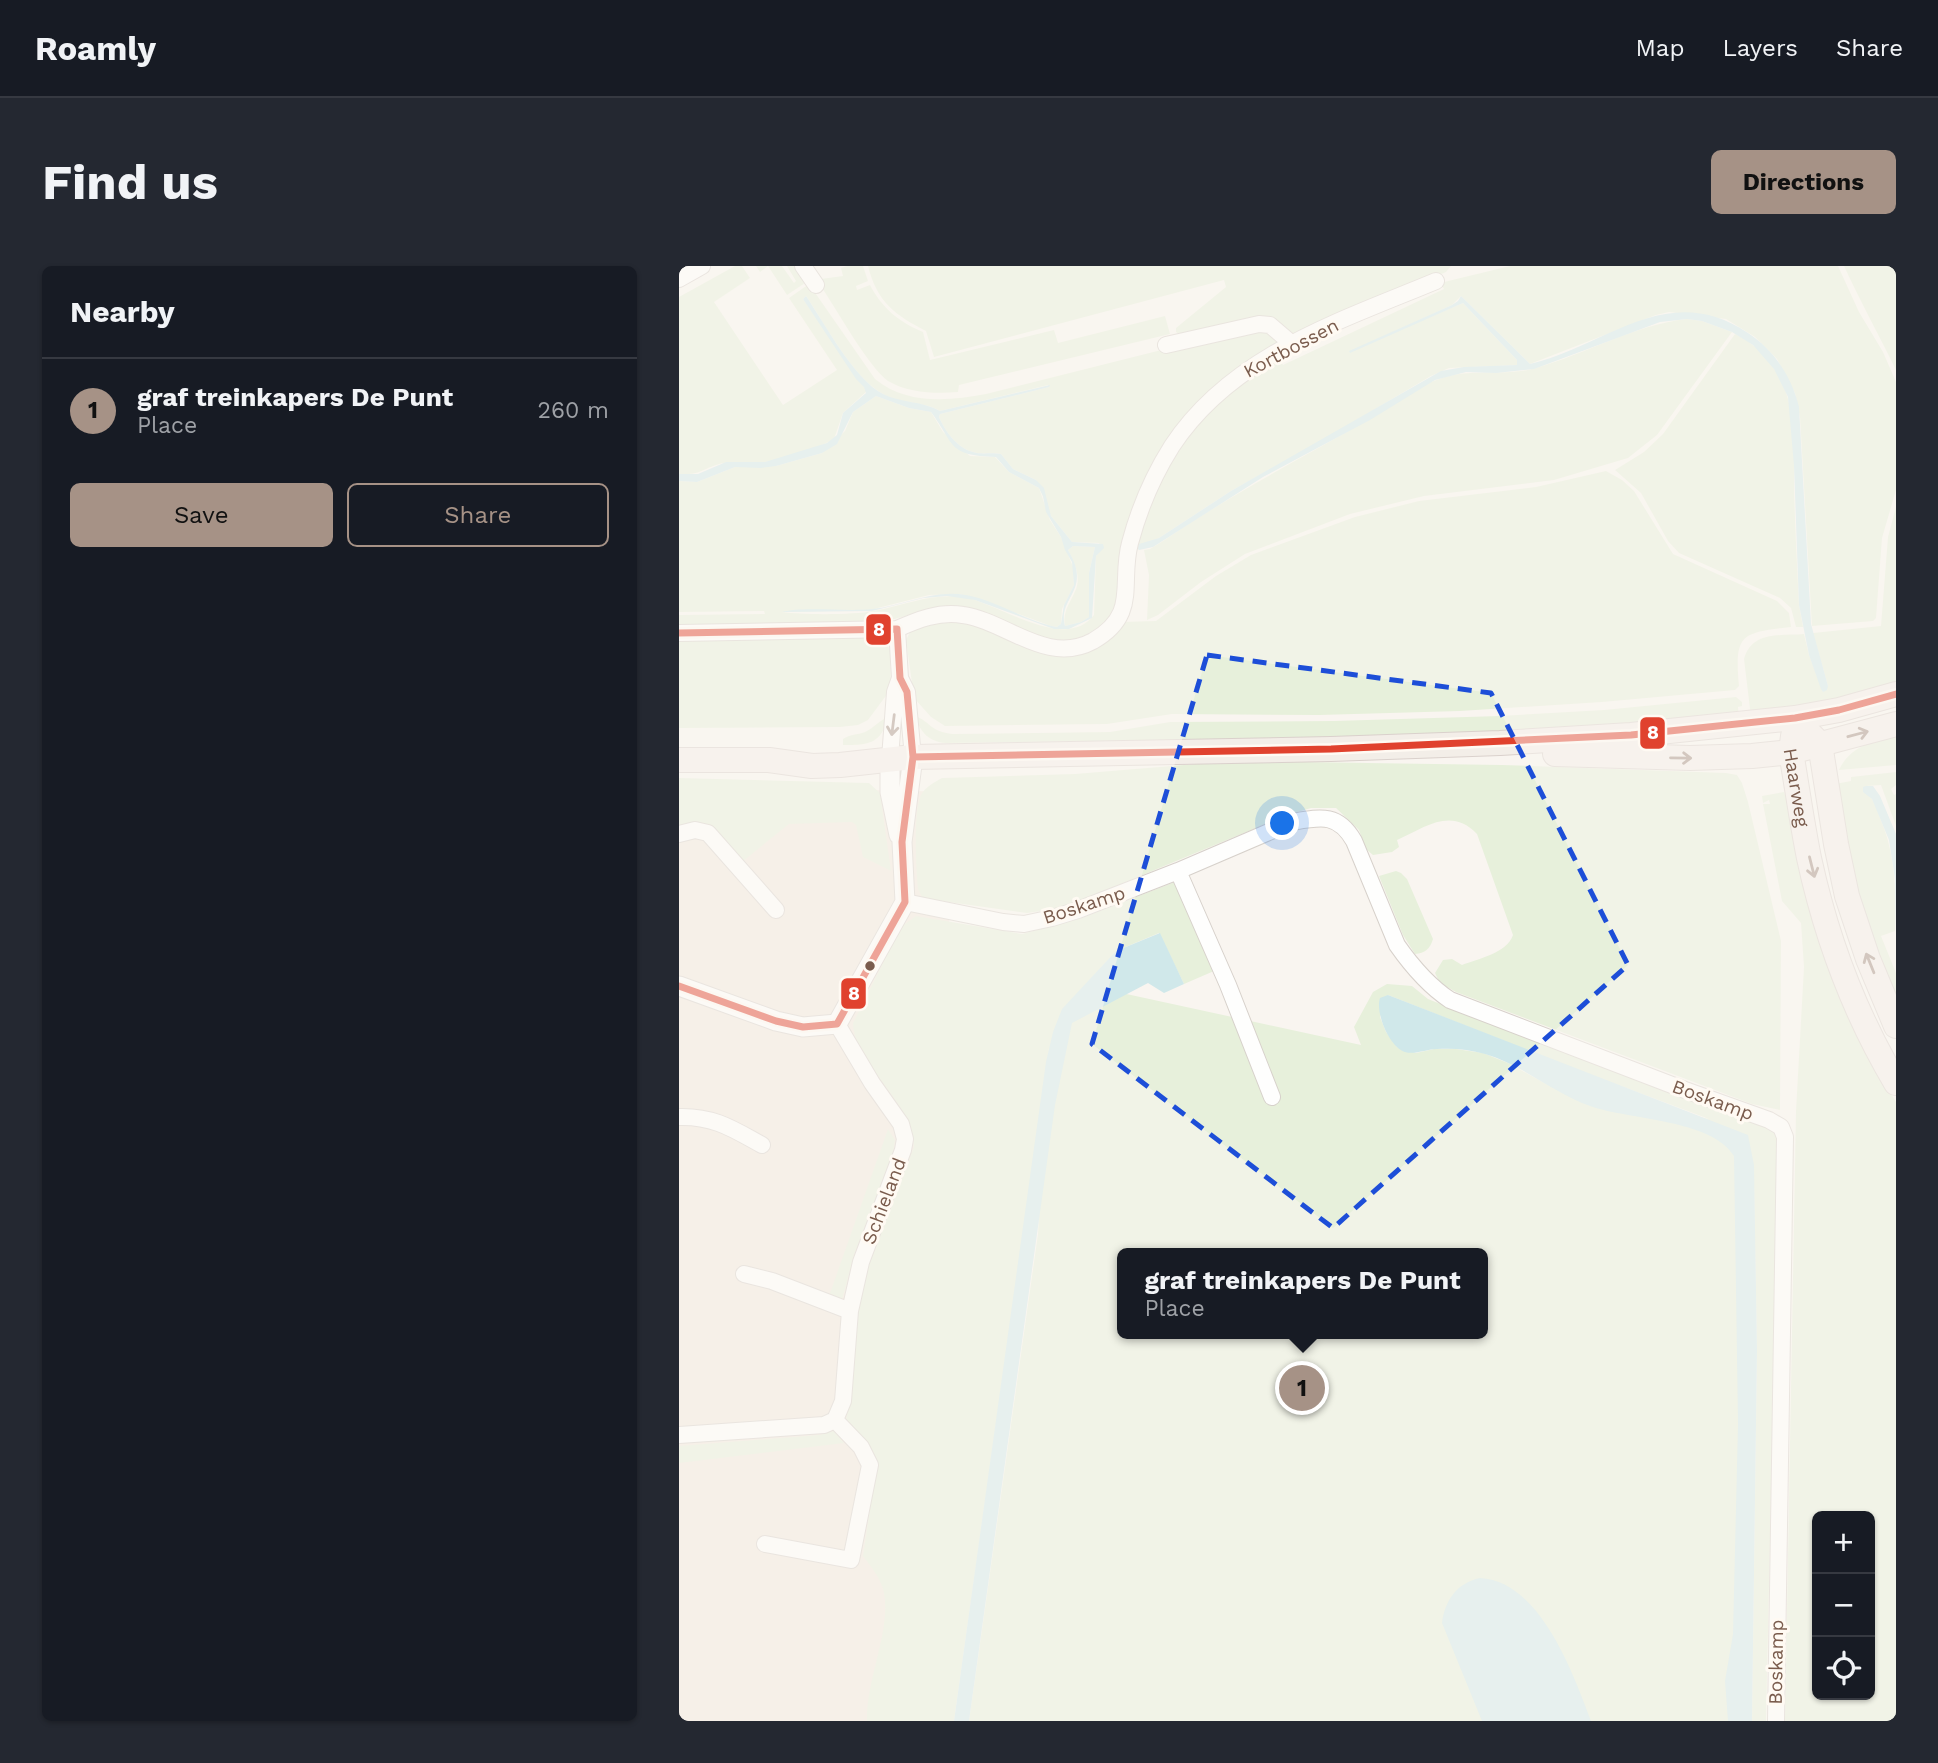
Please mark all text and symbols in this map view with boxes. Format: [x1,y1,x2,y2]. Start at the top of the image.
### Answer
text: Roamly [35,29,156,68]
text: Map [1636,34,1684,62]
text: Layers [1722,34,1798,62]
text: Share [1836,34,1903,62]
button: Directions [1711,150,1896,214]
text: Find us [42,153,218,211]
text: Nearby [70,294,175,329]
street label: Kortbossen [1240,313,1342,383]
text: graf treinkapers De Punt [137,382,453,412]
text: 1 [88,397,98,424]
text: 260 m [538,397,609,424]
text: Place [137,412,197,439]
button: Save [70,483,333,547]
button: Share [347,483,609,547]
line badge: 8 [865,613,892,646]
text: 8 [873,618,885,641]
one-way arrow [887,713,900,736]
line badge: 8 [1639,716,1666,750]
text: 8 [1647,721,1659,744]
one-way arrow [1846,727,1869,740]
street label: Haarweg [1779,746,1815,830]
one-way arrow [1669,751,1692,764]
your location [1265,806,1299,840]
one-way arrow [1806,855,1819,878]
street label: Boskamp [1040,881,1128,929]
one-way arrow [1862,953,1875,974]
unlabelled marker [863,959,877,973]
line badge: 8 [840,977,867,1010]
text: 8 [848,982,860,1005]
street label: Boskamp [1669,1075,1757,1125]
street label: Schieland [857,1154,911,1248]
popup [1117,1248,1488,1339]
text: graf treinkapers De Punt [1144,1265,1461,1295]
text: Place [1144,1295,1205,1322]
pin: 1 [1279,1362,1325,1414]
map controls [1812,1511,1875,1700]
button: + [1812,1511,1875,1574]
button: − [1812,1574,1875,1637]
street label: Boskamp [1764,1619,1788,1705]
button: locate [1812,1637,1875,1700]

